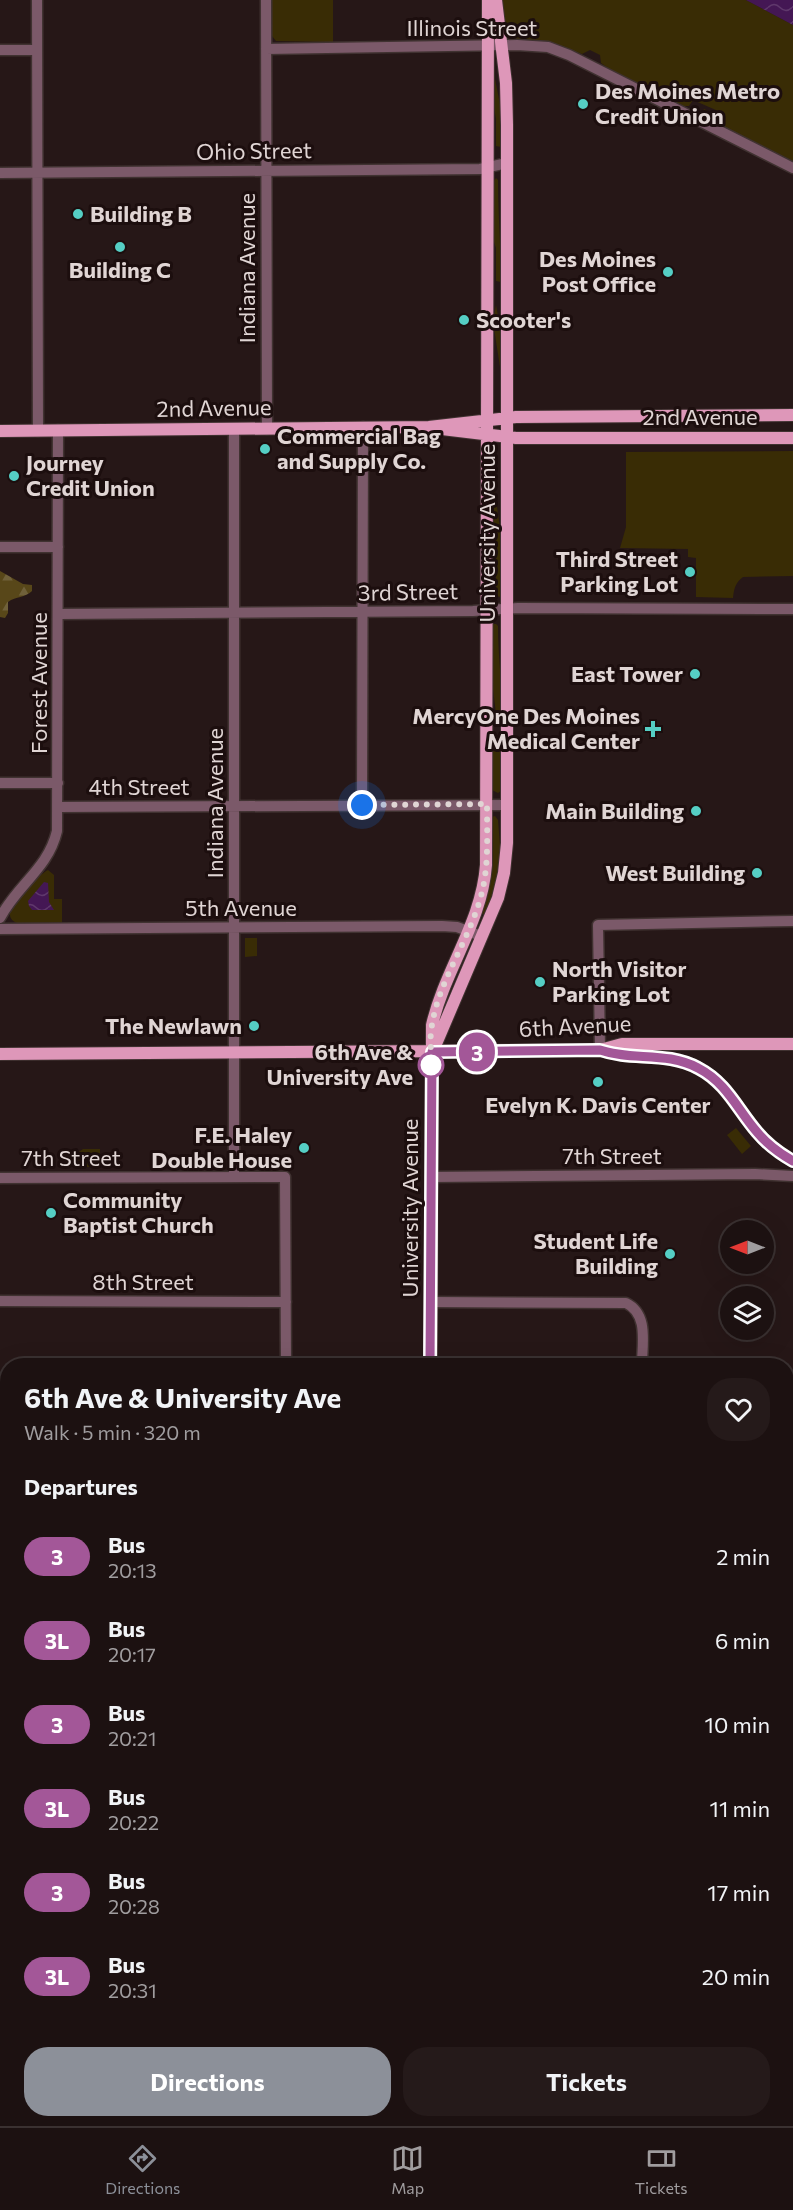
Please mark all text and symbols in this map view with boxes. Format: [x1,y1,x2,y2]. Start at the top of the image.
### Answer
street label: Illinois Street [407,14,537,41]
place label: Des Moines Metro Credit Union [595,77,780,129]
marker: Des Moines Metro Credit Union [576,97,590,111]
street label: Ohio Street [196,136,312,165]
street label: Indiana Avenue [233,193,260,343]
place label: Building B [90,200,192,227]
marker: Building B [71,207,85,221]
marker: Building C [113,240,127,254]
place label: Des Moines Post Office [539,245,656,297]
place label: Building C [69,256,171,283]
marker: Des Moines Post Office [661,265,675,279]
place label: Scooter's [476,306,571,333]
marker: Scooter's [457,313,471,327]
street label: 2nd Avenue [156,393,272,422]
street label: 2nd Avenue [642,403,758,430]
place label: Commercial Bag and Supply Co. [277,422,441,474]
marker: Commercial Bag and Supply Co. [258,442,272,456]
street label: University Avenue [473,444,500,622]
place label: Journey Credit Union [26,449,155,501]
marker: Journey Credit Union [7,469,21,483]
place label: Third Street Parking Lot [556,545,678,597]
marker: Third Street Parking Lot [683,565,697,579]
street label: 3rd Street [358,577,458,606]
street label: Forest Avenue [25,612,52,754]
place label: East Tower [571,660,683,687]
marker: East Tower [688,667,702,681]
place label: MercyOne Des Moines Medical Center [412,702,640,754]
marker: MercyOne Des Moines Medical Center [644,720,662,738]
street label: Indiana Avenue [201,728,228,878]
street label: 4th Street [88,773,190,800]
your location [347,790,377,820]
place label: Main Building [545,797,684,824]
marker: Main Building [689,804,703,818]
place label: West Building [605,859,745,886]
marker: West Building [750,866,764,880]
street label: 5th Avenue [185,894,297,921]
place label: North Visitor Parking Lot [552,955,687,1007]
marker: North Visitor Parking Lot [533,975,547,989]
street label: 6th Avenue [518,1009,632,1042]
place label: The Newlawn [105,1012,242,1039]
marker: The Newlawn [247,1019,261,1033]
line badge: 3 [458,1032,496,1072]
place label: 6th Ave & University Ave [267,1038,413,1090]
text: 3 [471,1040,483,1065]
marker: 6th Ave & University Ave [418,1052,444,1078]
marker: Evelyn K. Davis Center [591,1075,605,1089]
place label: Evelyn K. Davis Center [485,1091,711,1118]
street label: University Avenue [396,1119,423,1297]
place label: F.E. Haley Double House [151,1121,292,1173]
marker: F.E. Haley Double House [297,1141,311,1155]
street label: 7th Street [562,1142,662,1169]
street label: 7th Street [21,1144,121,1171]
place label: Community Baptist Church [63,1186,214,1238]
marker: Community Baptist Church [44,1206,58,1220]
north arrow [720,1220,774,1274]
map controls [720,1220,774,1340]
place label: Student Life Building [533,1227,658,1279]
marker: Student Life Building [663,1247,677,1261]
street label: 8th Street [92,1268,194,1295]
button: layers [720,1286,774,1340]
button: heart [707,1378,770,1441]
text: 6th Ave & University Ave [24,1380,341,1414]
text: Walk · 5 min · 320 m [24,1420,201,1444]
text: Departures [24,1473,138,1500]
text: Bus [108,1531,145,1558]
text: 2 min [716,1543,770,1570]
text: 3 [51,1544,63,1569]
text: 20:13 [108,1558,157,1582]
text: Bus [108,1615,145,1642]
text: 6 min [715,1627,770,1654]
text: 3L [45,1628,69,1653]
text: 20:17 [108,1642,156,1666]
text: Bus [108,1699,145,1726]
text: 10 min [705,1711,770,1738]
text: 3 [51,1712,63,1737]
text: 20:21 [108,1726,156,1750]
text: Bus [108,1783,145,1810]
text: 11 min [710,1795,770,1822]
text: 3L [45,1796,69,1821]
text: 20:22 [108,1810,159,1834]
text: Bus [108,1867,145,1894]
text: 17 min [707,1879,770,1906]
text: 3 [51,1880,63,1905]
text: 20:28 [108,1894,160,1918]
text: Bus [108,1951,145,1978]
text: 20 min [702,1963,770,1990]
text: 3L [45,1964,69,1989]
text: 20:31 [108,1978,157,2002]
button: Directions [24,2047,391,2116]
button: Tickets [403,2047,770,2116]
tab: Directions [105,2142,180,2197]
tab: Map [391,2142,424,2197]
tab: Tickets [635,2142,688,2197]

